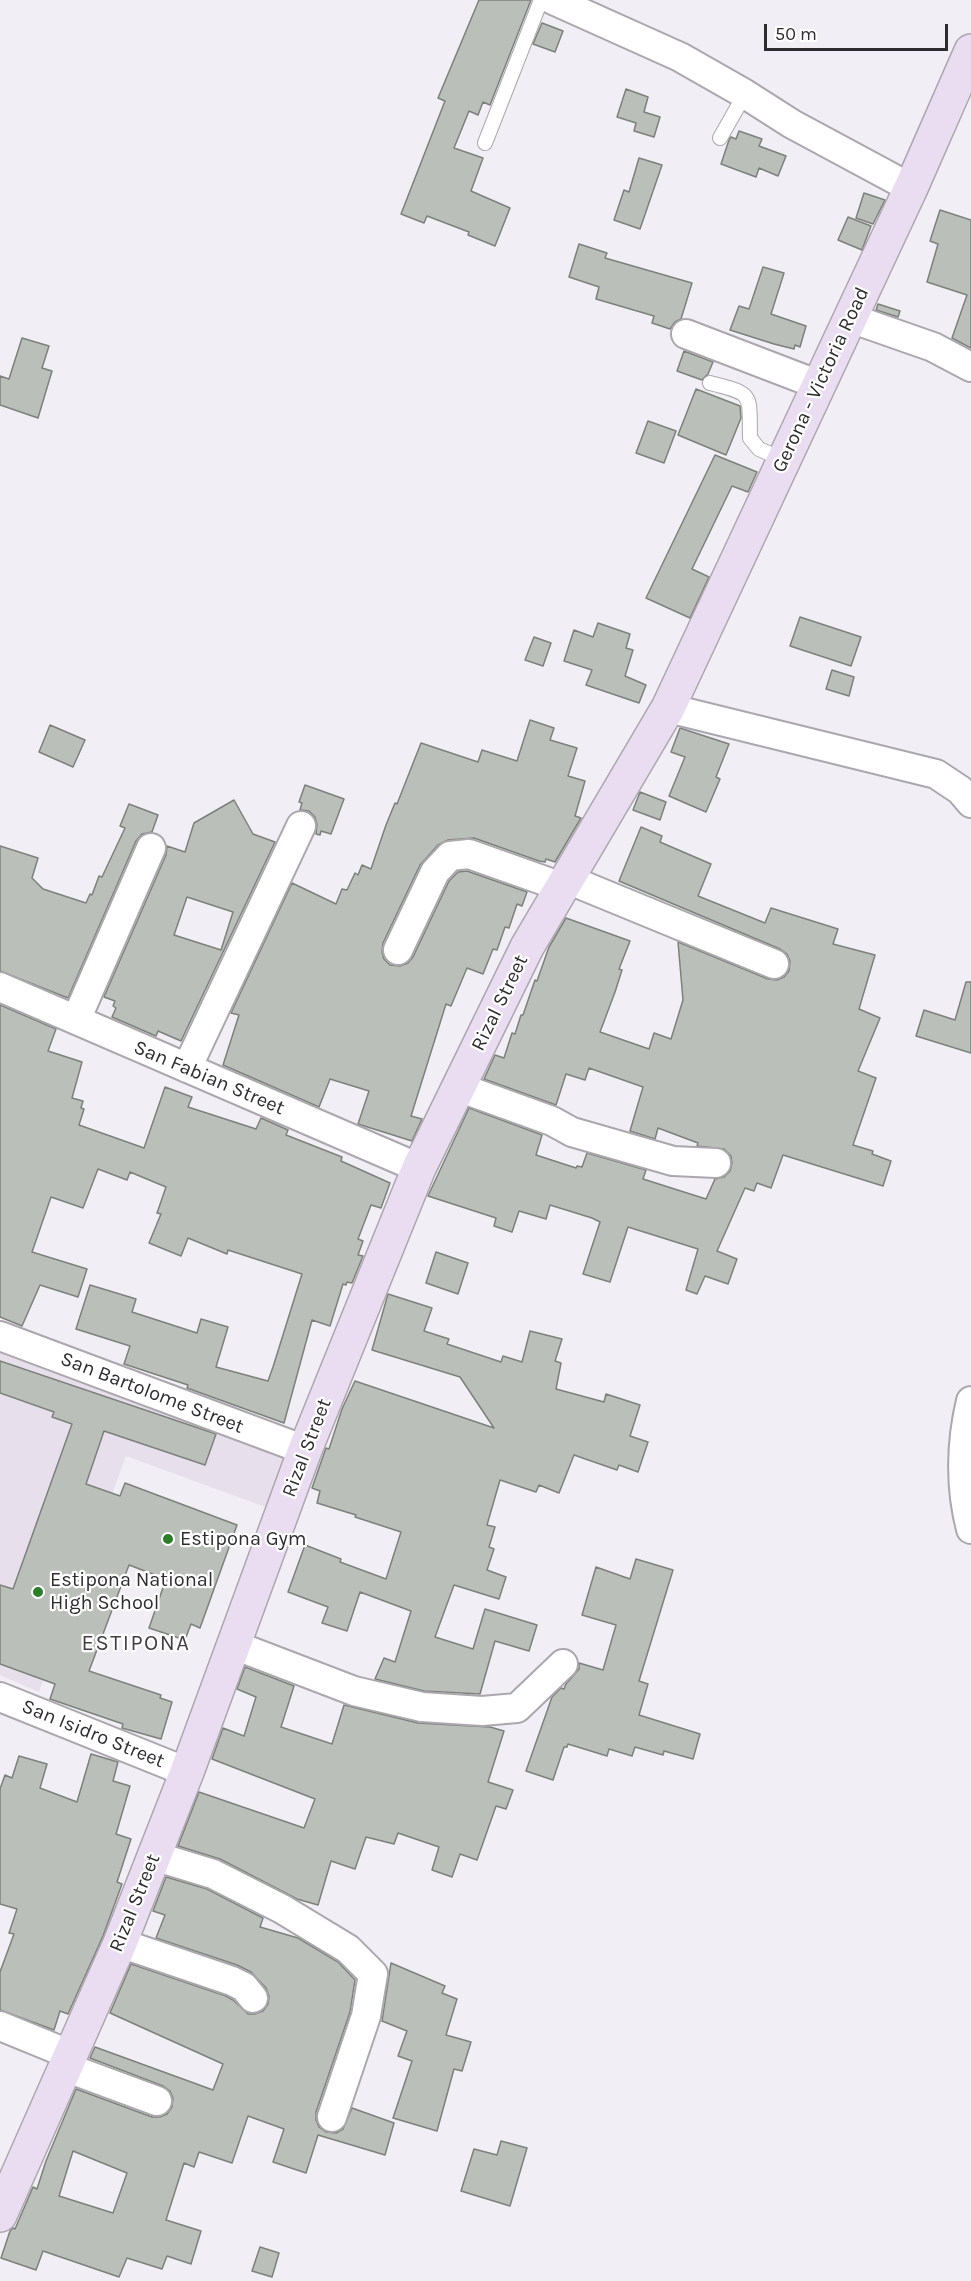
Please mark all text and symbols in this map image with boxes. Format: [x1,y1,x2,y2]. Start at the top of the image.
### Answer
scale bar [767,12,952,50]
text: 50 m [775,23,817,45]
street label: Gerona - Victoria Road [767,283,875,477]
street label: Rizal Street [466,951,534,1055]
street label: San Fabian Street [130,1035,288,1121]
street label: San Bartolome Street [57,1347,247,1439]
street label: Rizal Street [277,1395,337,1501]
place label: Estipona Gym [180,1527,307,1551]
marker: Estipona Gym [161,1532,175,1546]
place label: Estipona National High School [50,1568,213,1615]
marker: Estipona National High School [31,1585,45,1599]
district label: ESTIPONA [82,1631,190,1657]
street label: San Isidro Street [18,1694,168,1774]
street label: Rizal Street [104,1850,166,1956]

